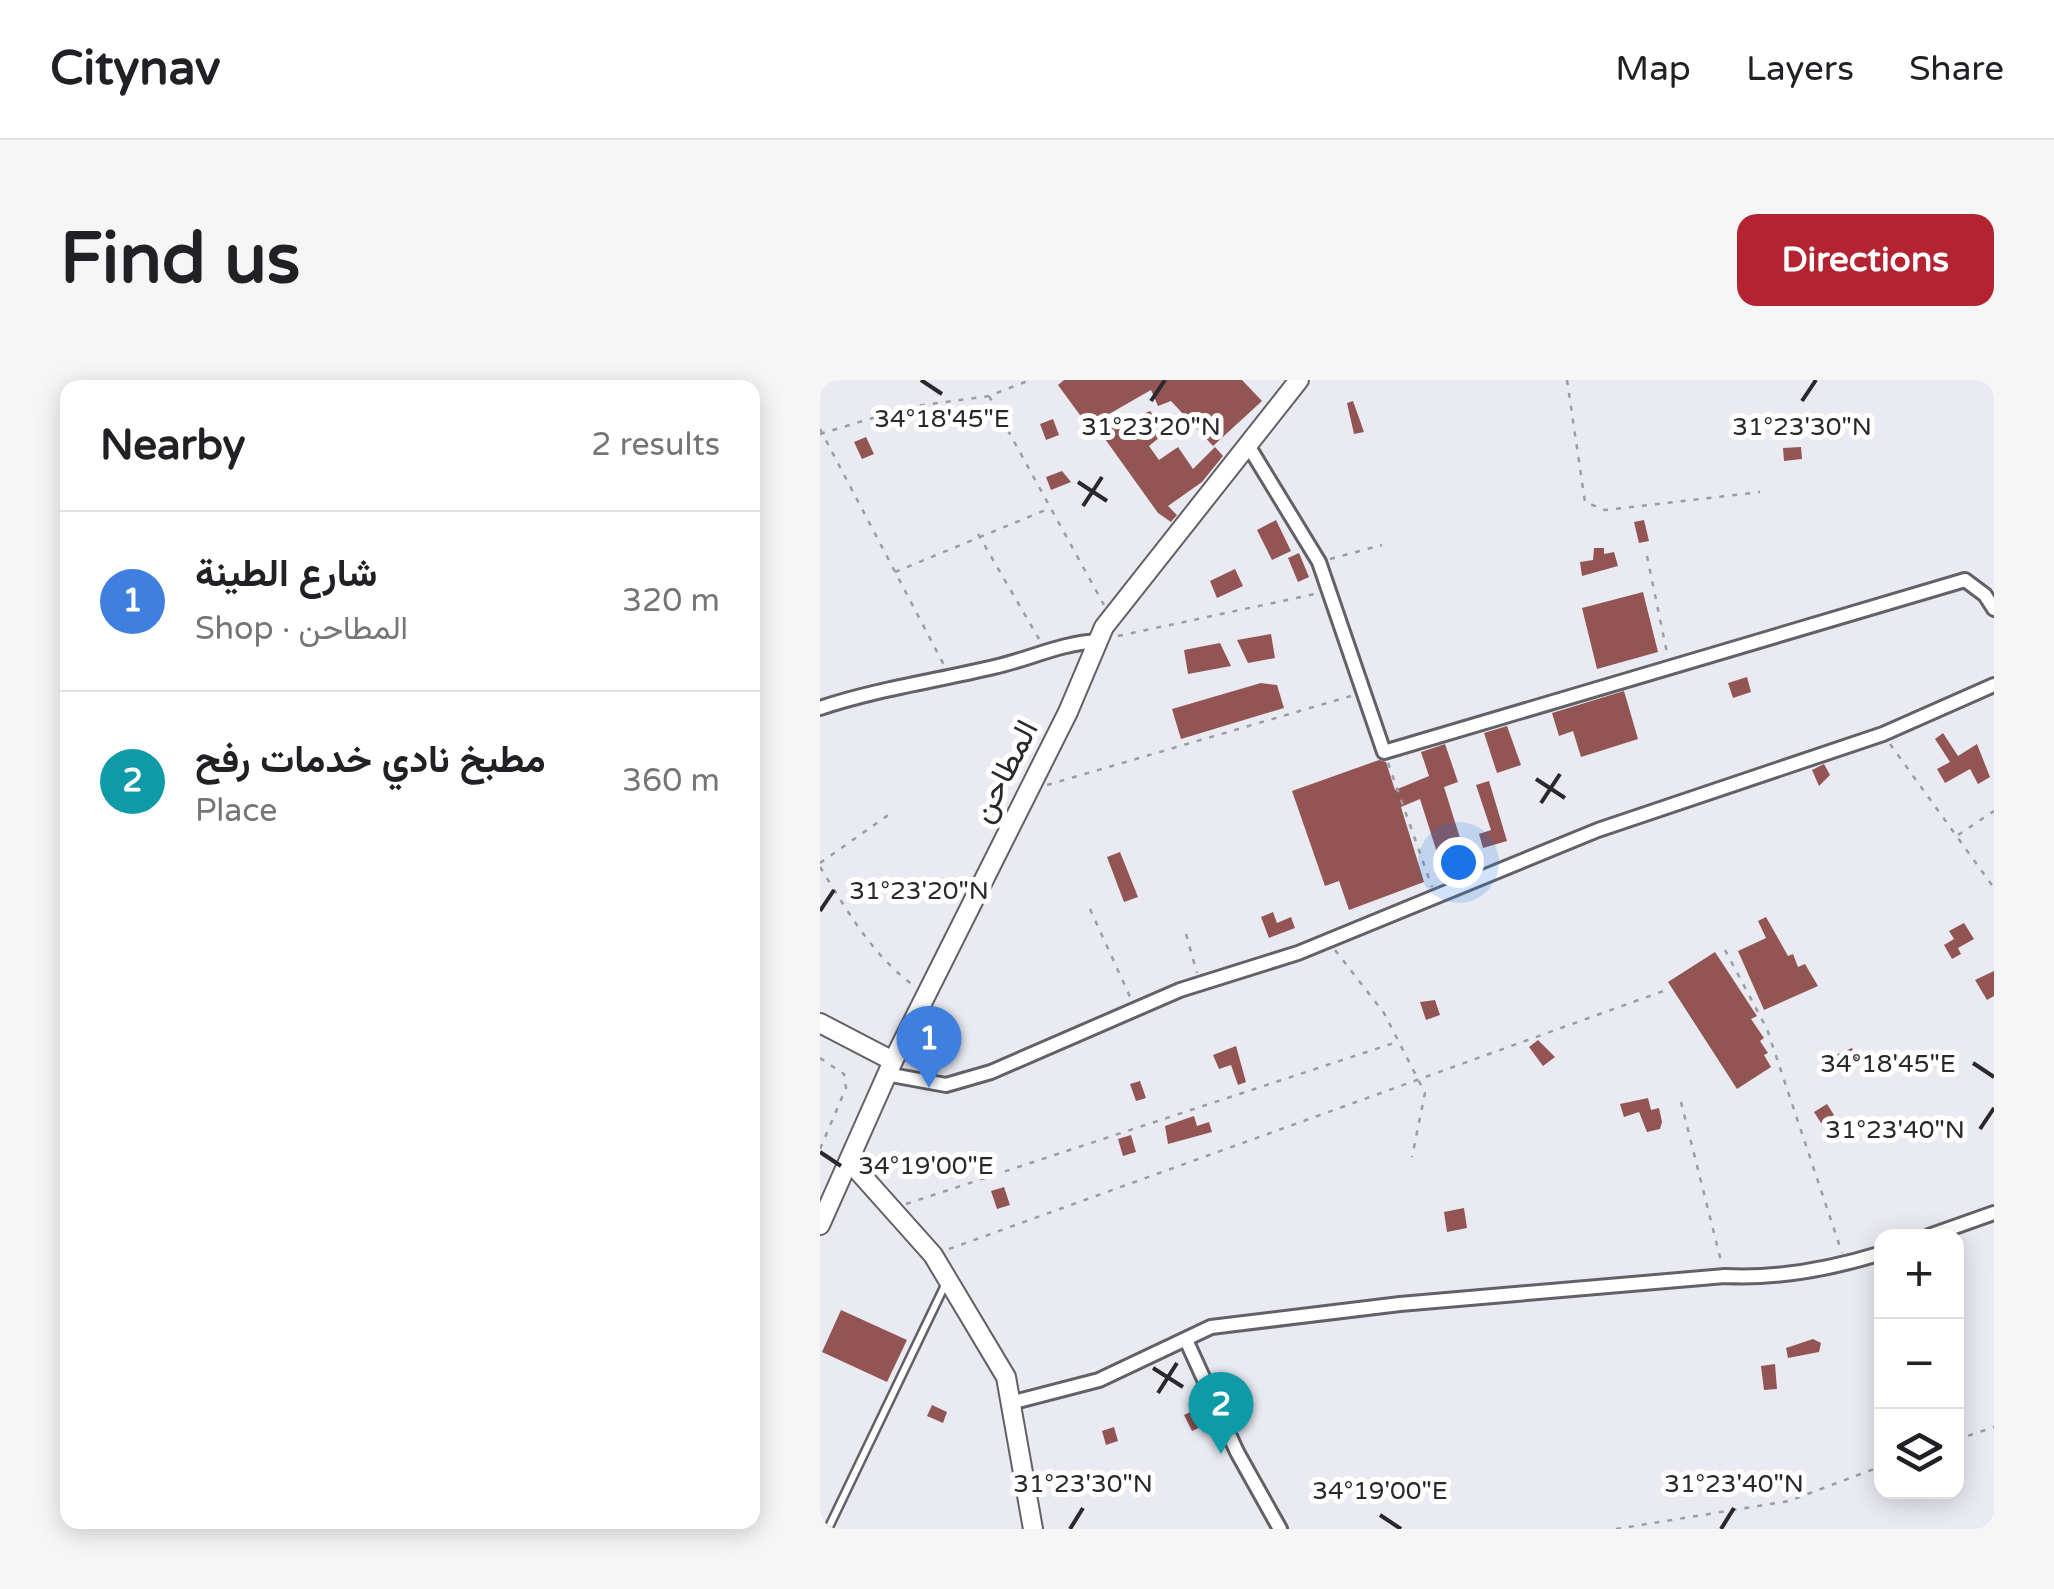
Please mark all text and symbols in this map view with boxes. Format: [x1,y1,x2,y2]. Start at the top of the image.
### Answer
text: Citynav [50,40,220,98]
text: Map [1615,48,1691,90]
text: Layers [1746,48,1854,90]
text: Share [1909,48,2004,90]
button: Directions [1737,214,1994,306]
text: Find us [60,218,300,302]
text: 34°18'45"E [874,404,1010,434]
text: 31°23'20"N [1081,412,1221,442]
text: 31°23'30"N [1732,412,1872,442]
text: Nearby [100,420,245,471]
text: 2 results [591,426,720,464]
text: شارع الطينة [195,551,377,597]
text: 1 [122,582,143,620]
text: 320 m [622,582,720,620]
text: Shop · المطاحن [195,610,408,648]
street label: المطاحن [963,714,1047,829]
text: مطبخ نادي خدمات رفح [195,737,546,783]
text: 2 [122,762,143,800]
text: 360 m [622,762,720,800]
text: Place [195,792,277,830]
your location [1433,837,1484,888]
text: 31°23'20"N [849,876,989,906]
pin: 1 [896,1006,962,1088]
text: 34°18'45"E [1820,1049,1956,1079]
text: 31°23'40"N [1825,1115,1965,1145]
text: 34°19'00"E [858,1151,994,1181]
map controls [1874,1229,1964,1499]
button: + [1874,1229,1964,1319]
button: − [1874,1319,1964,1409]
pin: 2 [1188,1372,1254,1454]
button: layers [1874,1409,1964,1499]
text: 31°23'30"N [1013,1469,1153,1499]
text: 31°23'40"N [1664,1469,1804,1499]
text: 34°19'00"E [1312,1476,1448,1506]

